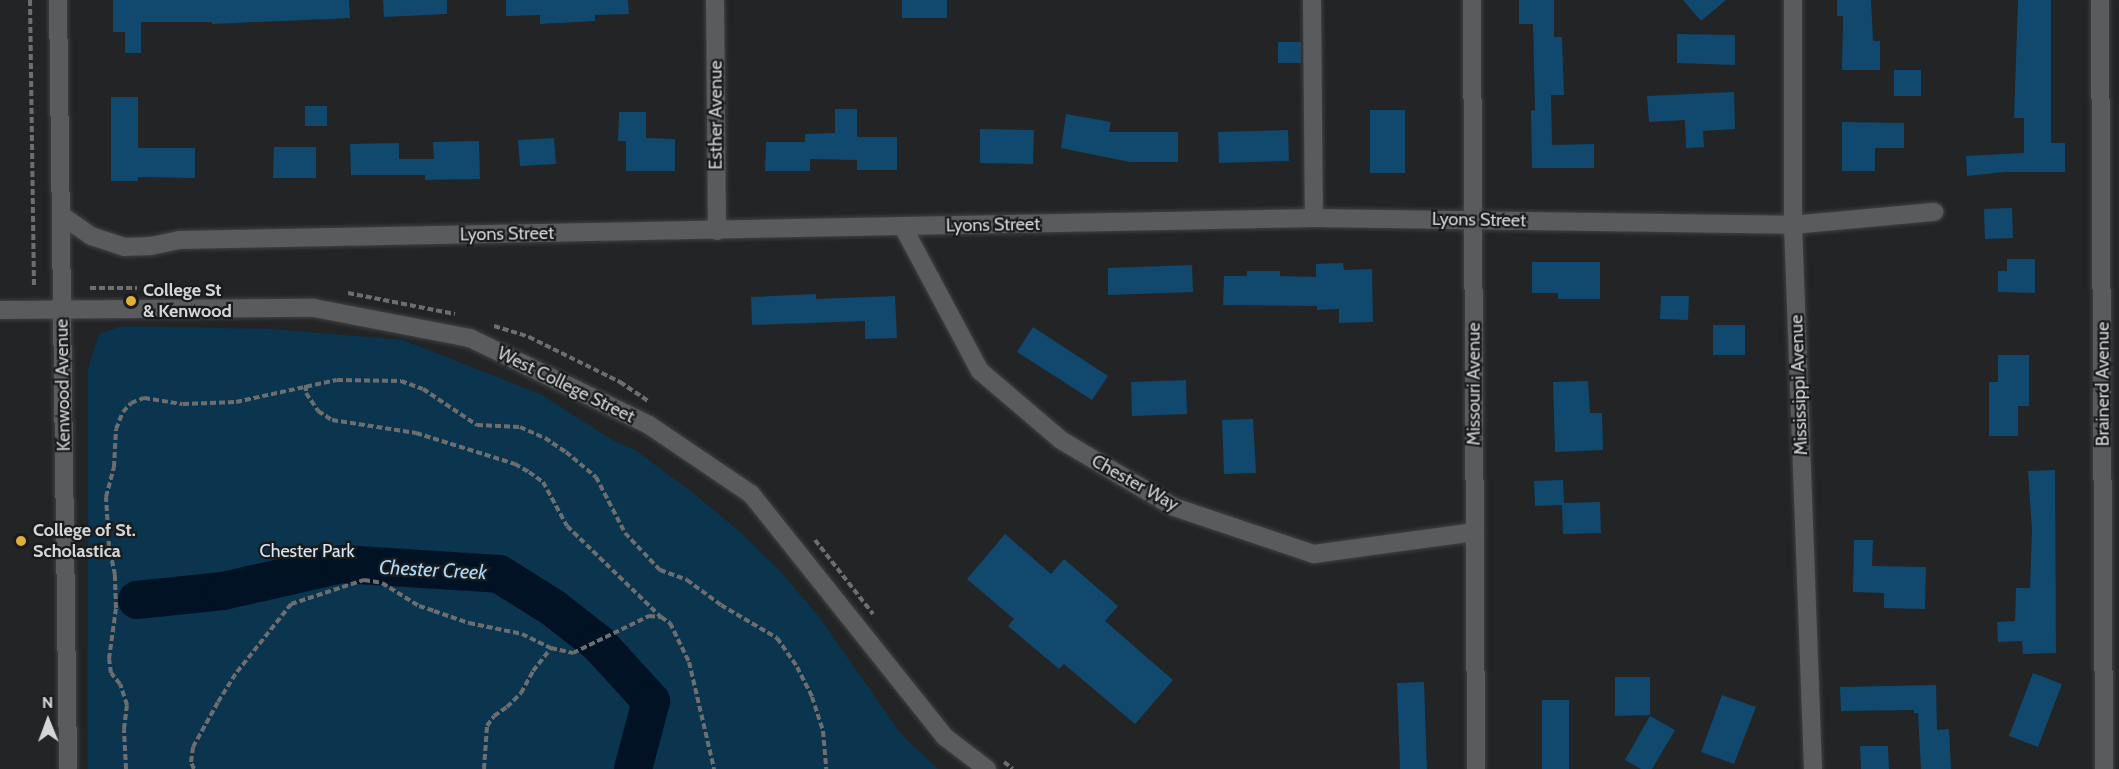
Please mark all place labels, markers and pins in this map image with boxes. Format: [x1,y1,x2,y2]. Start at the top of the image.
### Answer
place label: College St & Kenwood [143,280,232,322]
marker: College St & Kenwood [124,294,138,308]
place label: College of St. Scholastica [33,520,136,562]
marker: College of St. Scholastica [14,534,28,548]

